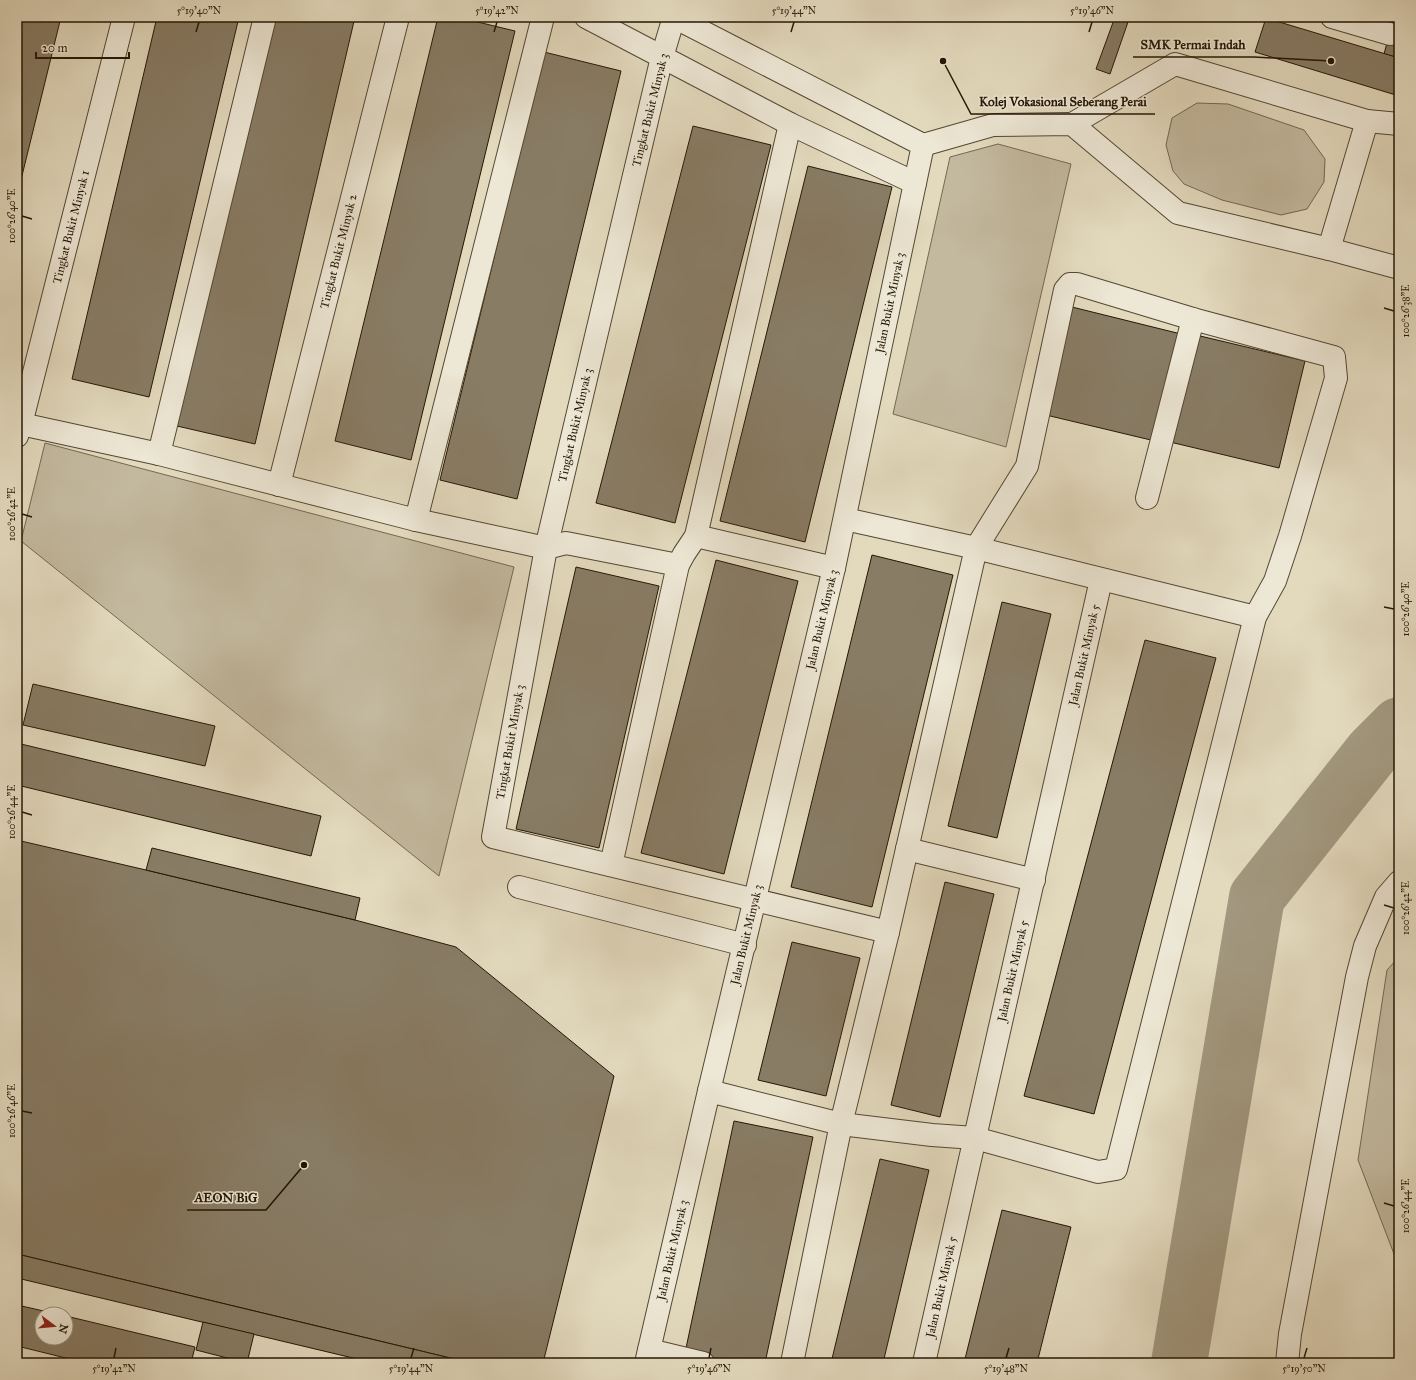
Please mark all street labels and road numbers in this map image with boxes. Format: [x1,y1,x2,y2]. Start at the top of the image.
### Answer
street label: Tingkat Bukit Minyak 3 [629,52,672,169]
street label: Tingkat Bukit Minyak 1 [50,168,92,285]
street label: Tingkat Bukit Minyak 2 [317,193,360,310]
street label: Jalan Bukit Minyak 3 [872,251,907,357]
street label: Tingkat Bukit Minyak 3 [555,366,596,484]
street label: Jalan Bukit Minyak 3 [802,568,840,673]
street label: Jalan Bukit Minyak 5 [1065,602,1102,709]
street label: Tingkat Bukit Minyak 3 [493,683,528,801]
street label: Jalan Bukit Minyak 3 [727,883,765,988]
street label: Jalan Bukit Minyak 5 [994,918,1031,1025]
street label: Jalan Bukit Minyak 3 [653,1198,691,1304]
street label: Jalan Bukit Minyak 5 [923,1235,960,1341]

